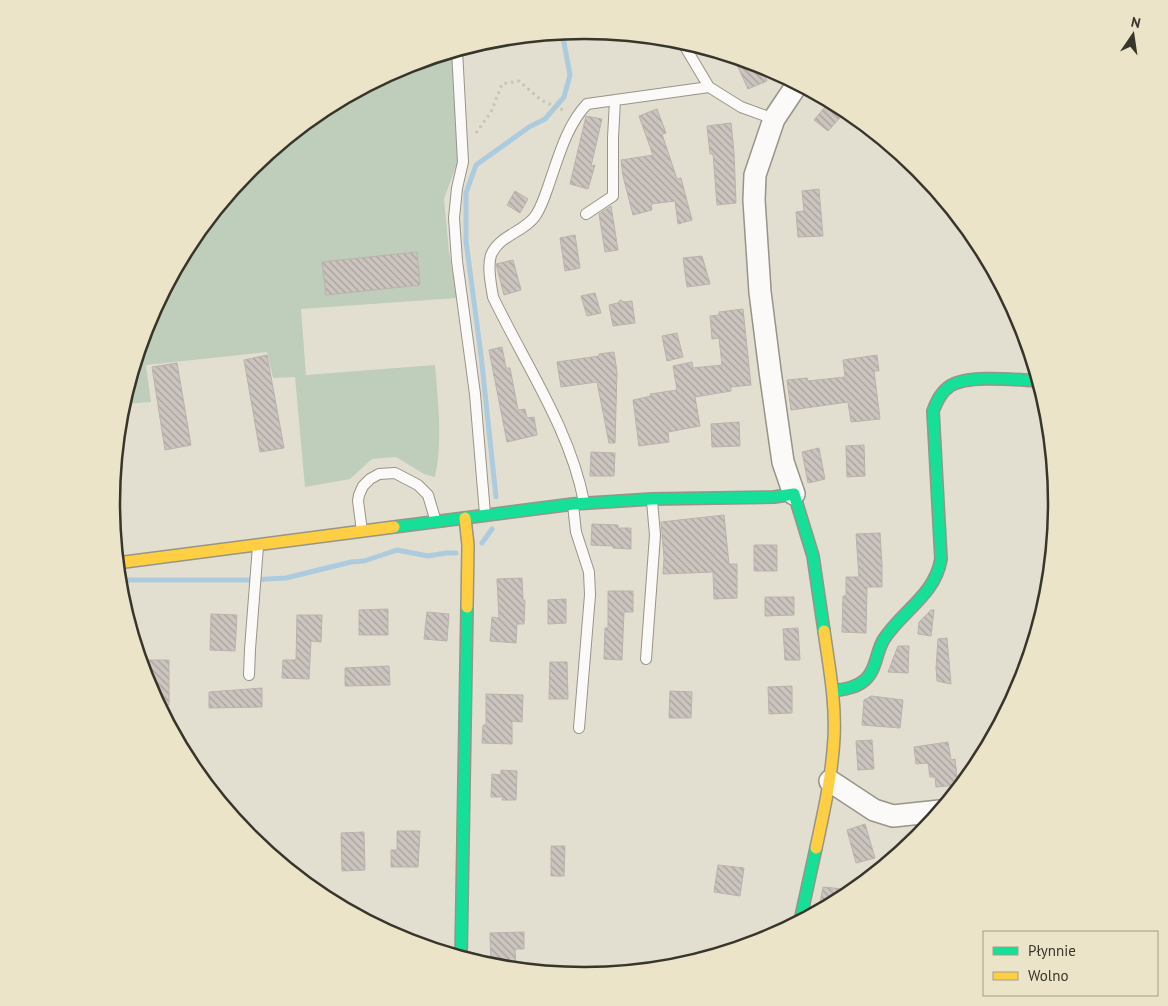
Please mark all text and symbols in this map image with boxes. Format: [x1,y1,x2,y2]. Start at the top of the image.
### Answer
north arrow [1108,10,1158,60]
text: N [1129,13,1142,32]
legend [983,931,1158,996]
text: Płynnie [1028,941,1076,960]
text: Wolno [1028,966,1068,985]

